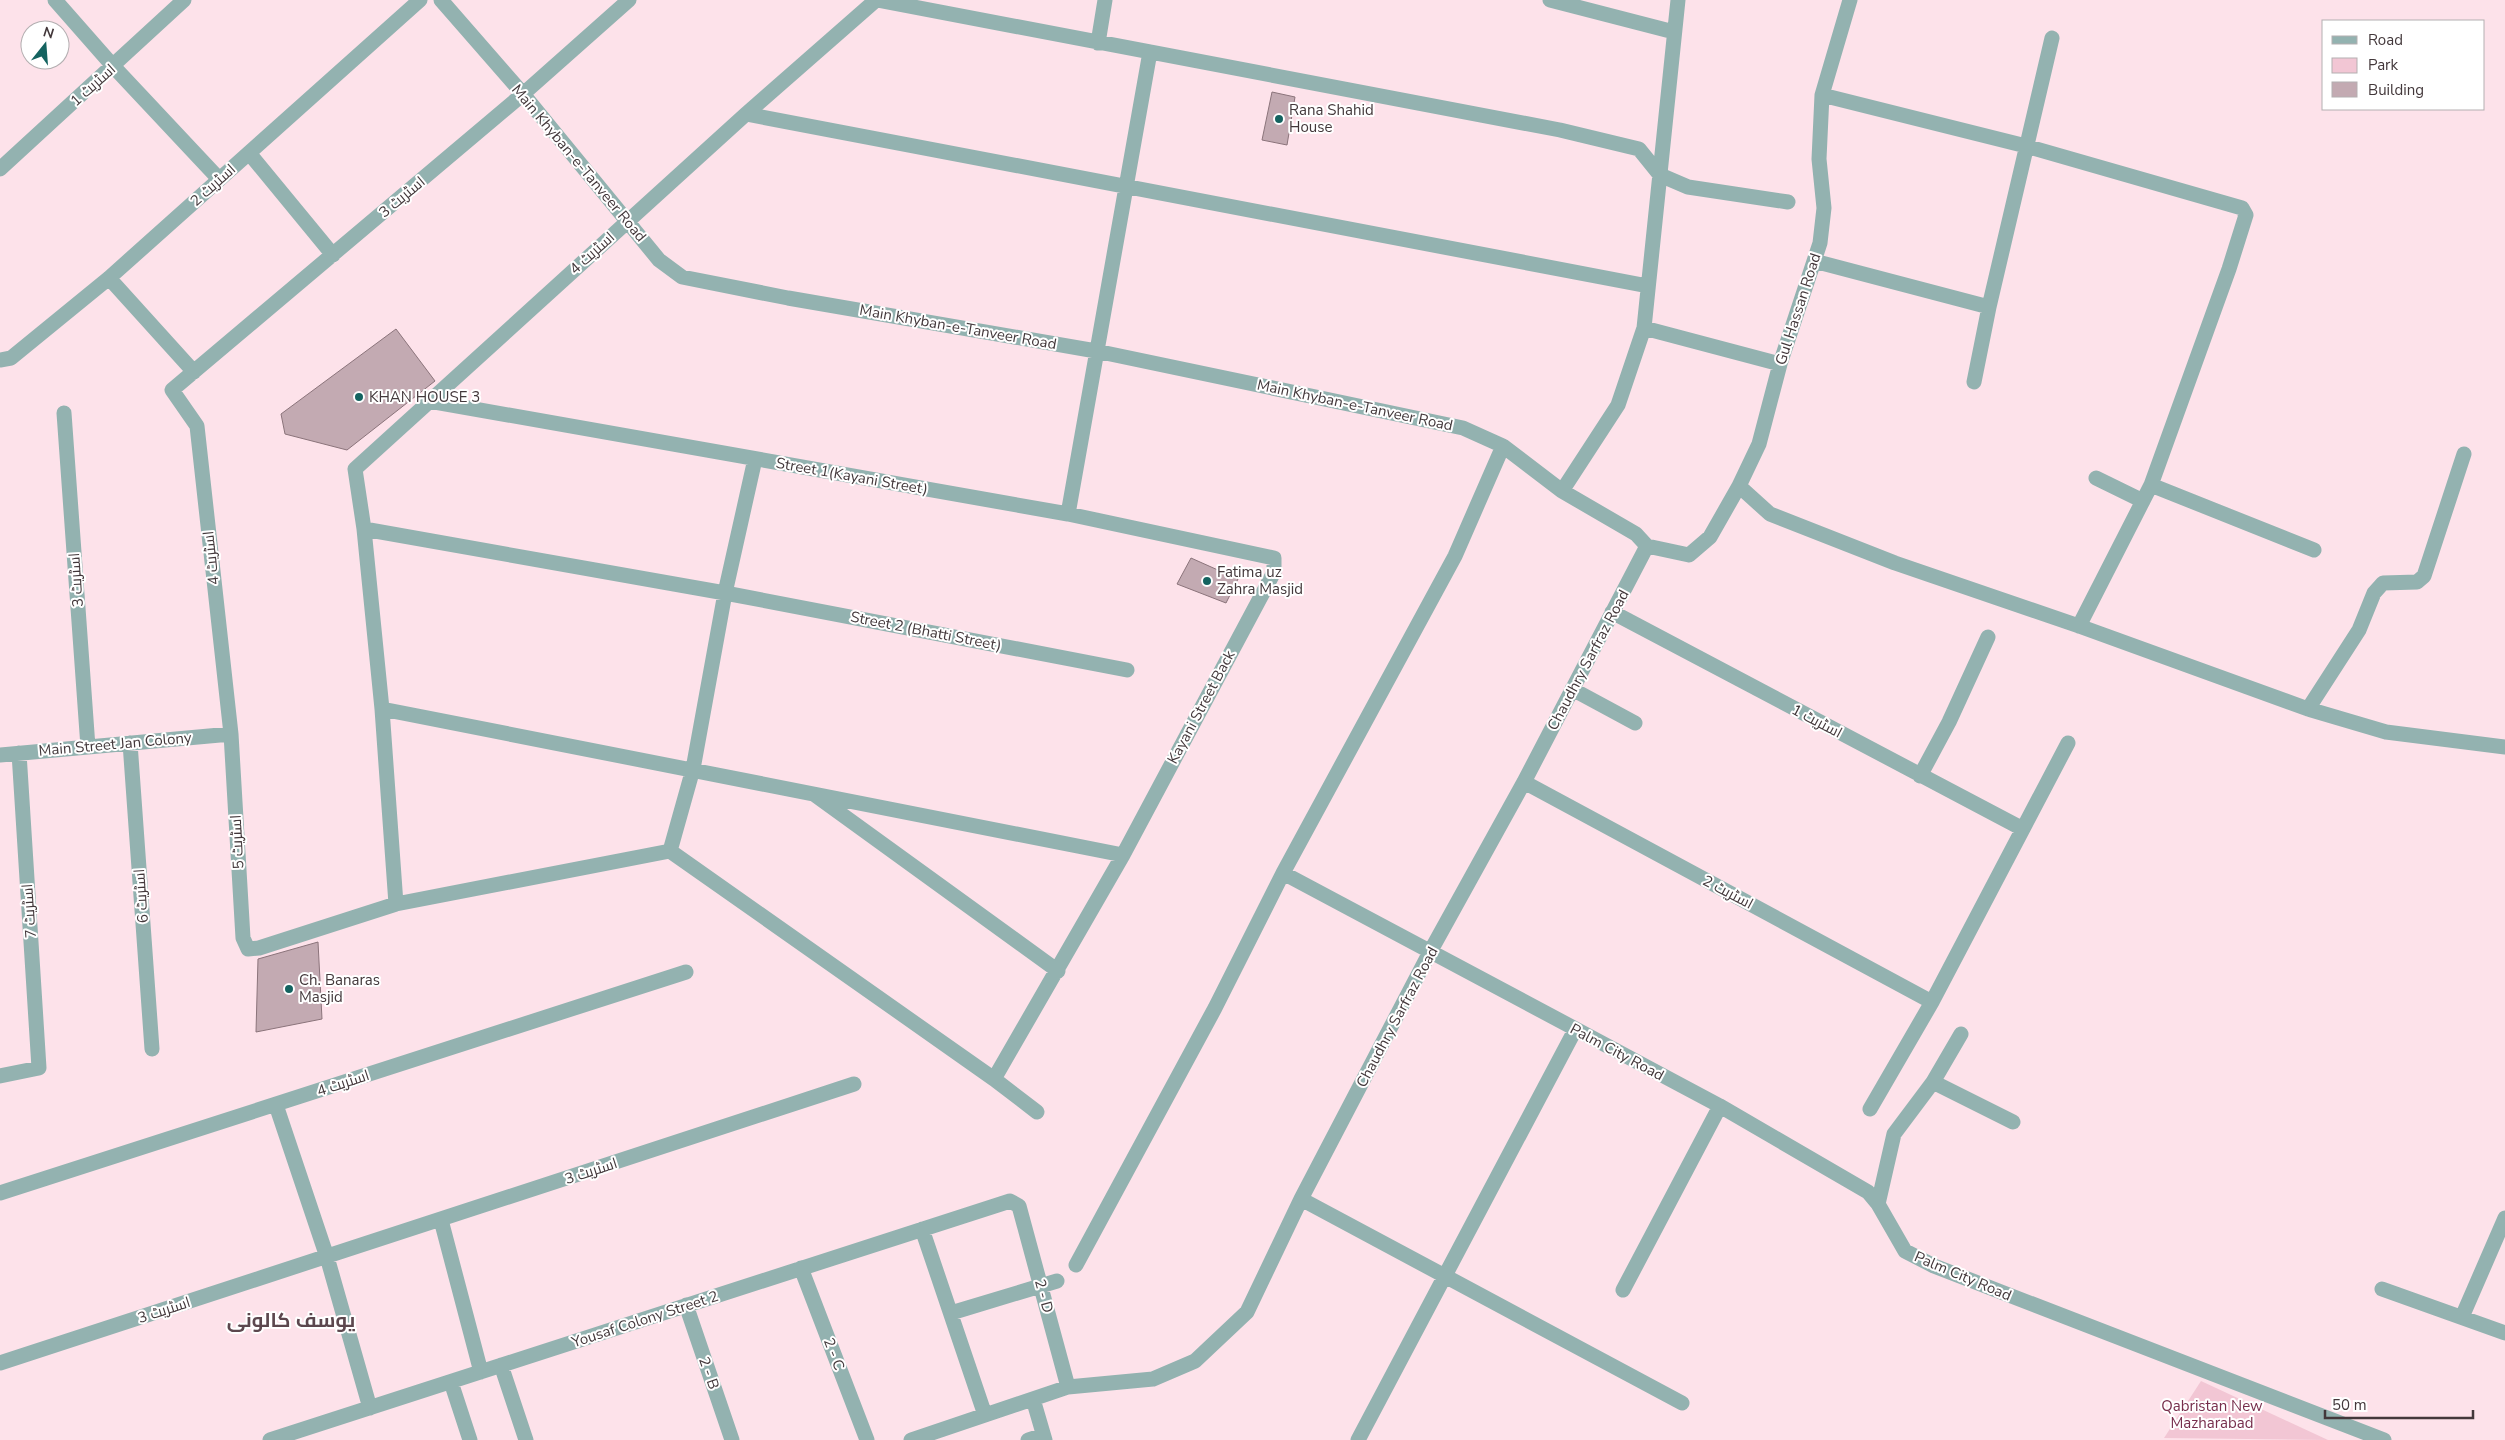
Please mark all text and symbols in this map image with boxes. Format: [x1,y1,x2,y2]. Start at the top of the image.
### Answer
north arrow [20,20,70,70]
legend [2322,20,2485,110]
text: N [41,22,56,44]
text: Road [2368,30,2403,50]
text: Park [2368,55,2398,75]
street label: اسٹریٹ 1 [66,59,120,111]
street label: Main Khyban-e-Tanveer Road [507,80,651,246]
text: Building [2368,80,2424,100]
place label: Rana Shahid House [1289,100,1374,137]
marker: Rana Shahid House [1273,113,1285,125]
street label: اسٹریٹ 2 [186,159,240,211]
street label: اسٹریٹ 3 [375,172,429,222]
street label: اسٹریٹ 4 [565,227,619,279]
street label: Gul Hassan Road [1770,250,1826,368]
street label: Main Khyban-e-Tanveer Road [858,300,1058,354]
street label: Main Khyban-e-Tanveer Road [1255,374,1455,436]
place label: KHAN HOUSE 3 [369,387,480,407]
marker: KHAN HOUSE 3 [353,391,365,403]
street label: Street 1(Kayani Street) [774,453,930,499]
street label: اسٹریٹ 4 [198,530,224,586]
street label: اسٹریٹ 3 [64,552,88,608]
place label: Fatima uz Zahra Masjid [1217,562,1303,599]
marker: Fatima uz Zahra Masjid [1201,575,1213,587]
street label: Chaudhry Sarfraz Road [1542,586,1634,734]
street label: Street 2 (Bhatti Street) [849,607,1003,655]
street label: Kayani Street Back [1163,646,1240,767]
street label: اسٹریٹ 1 [1788,699,1846,743]
street label: Main Street Jan Colony [38,727,193,761]
street label: اسٹریٹ 5 [226,814,248,870]
street label: اسٹریٹ 6 [129,868,153,924]
street label: اسٹریٹ 2 [1699,870,1757,914]
street label: اسٹریٹ 7 [17,883,41,939]
street label: Chaudhry Sarfraz Road [1351,943,1443,1091]
place label: Ch. Banaras Masjid [299,970,380,1007]
marker: Ch. Banaras Masjid [283,983,295,995]
street label: Palm City Road [1567,1019,1667,1085]
street label: اسٹریٹ 4 [314,1065,372,1101]
street label: اسٹریٹ 3 [562,1153,620,1189]
street label: Palm City Road [1911,1247,2015,1305]
street label: 2 - D [1030,1277,1058,1315]
street label: Yousaf Colony Street 2 [568,1286,721,1352]
street label: اسٹریٹ 3 [135,1292,193,1328]
district label: یوسف کالونی [227,1307,355,1334]
street label: 2 - C [819,1335,849,1373]
street label: 2 - B [694,1354,724,1392]
scale bar [2325,1388,2472,1420]
text: 50 m [2332,1395,2367,1415]
park label: Qabristan New Mazharabad [2161,1396,2263,1433]

